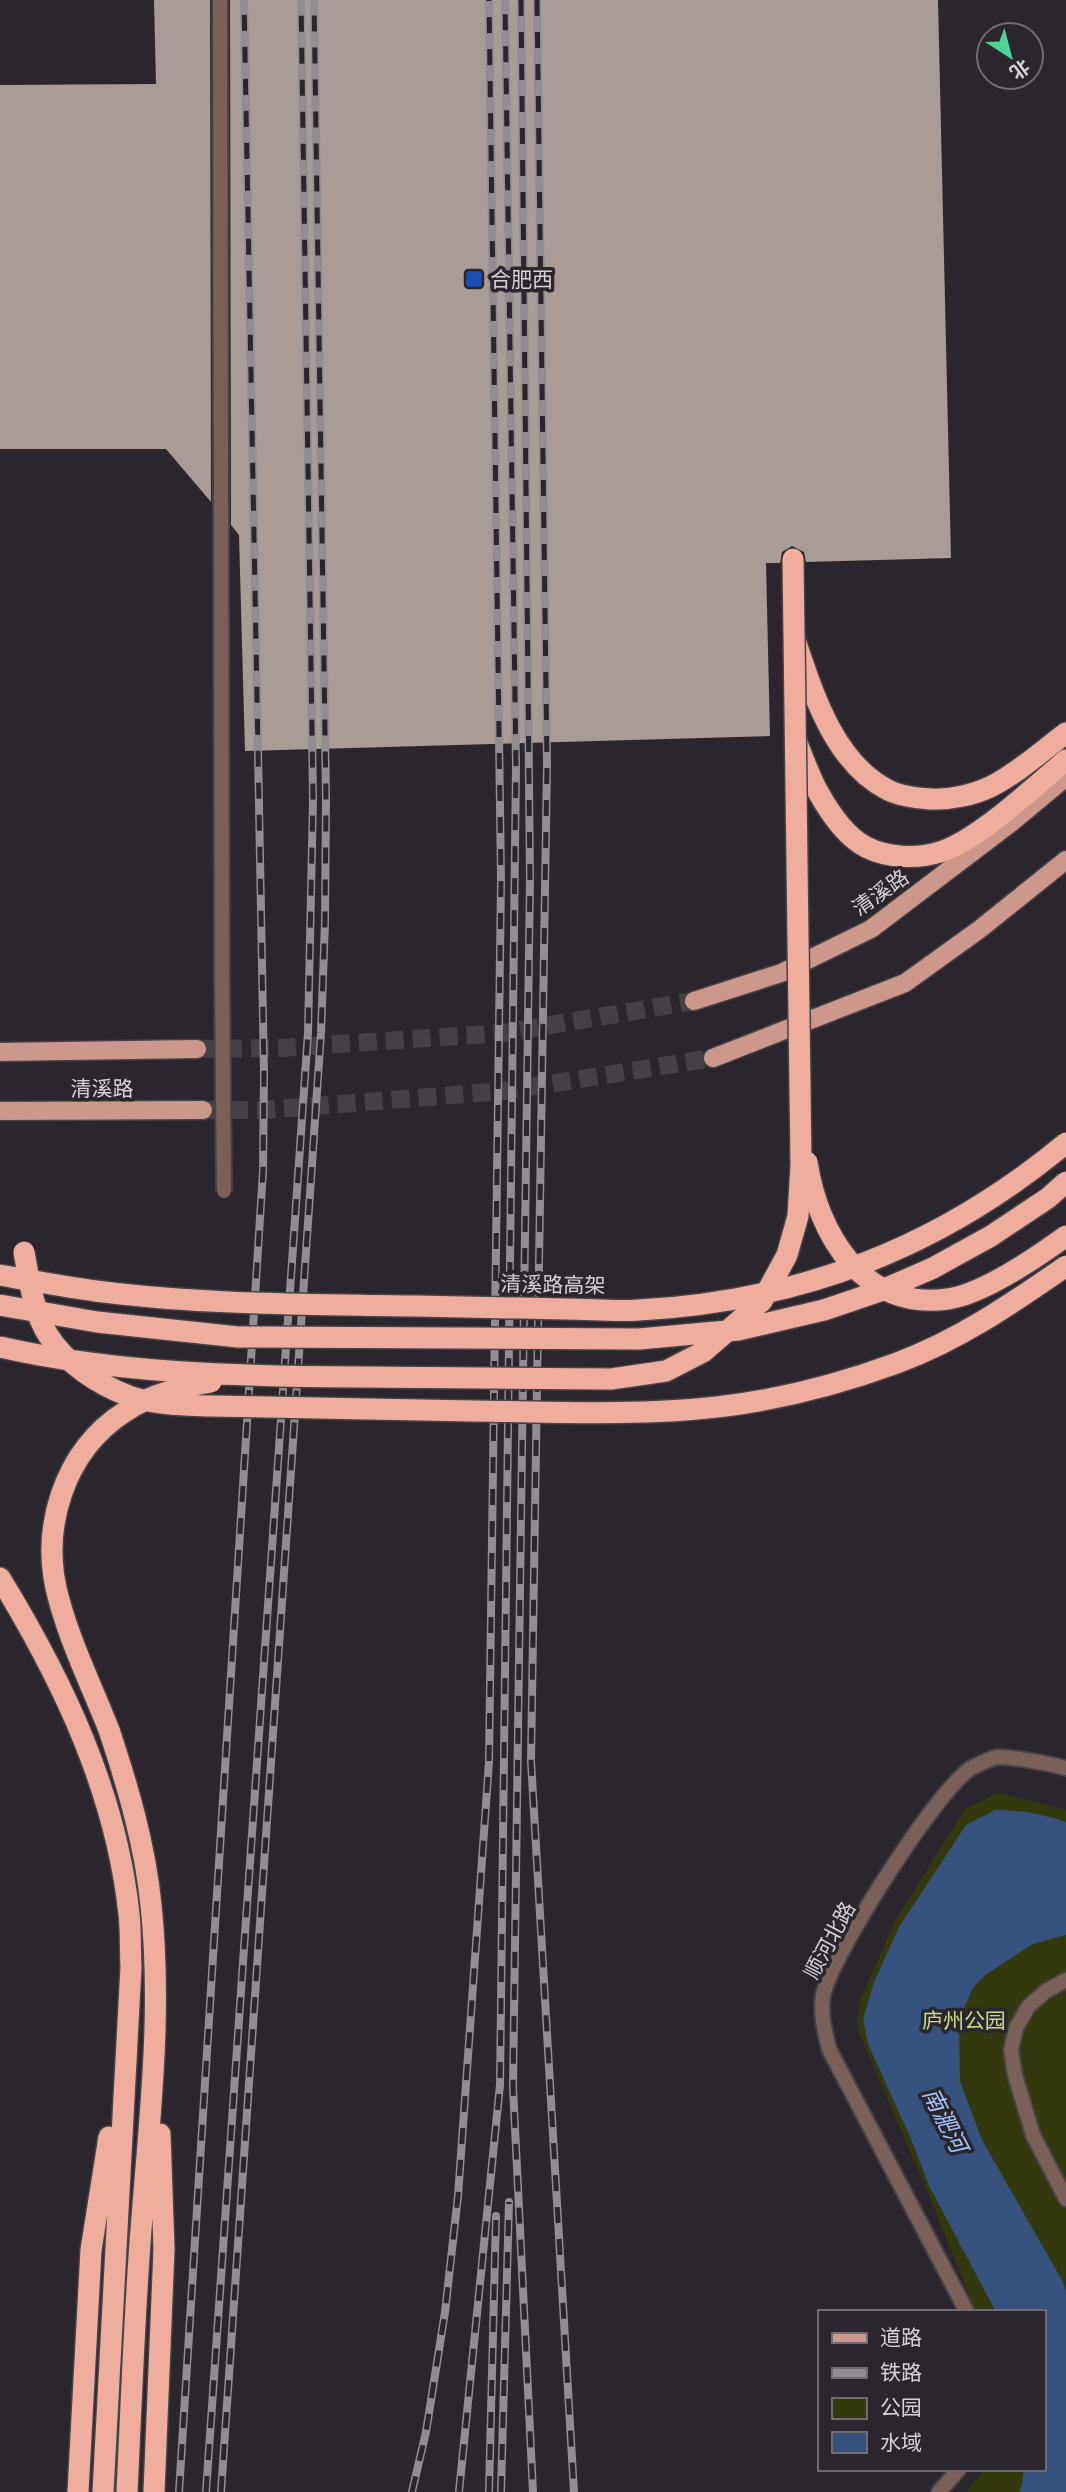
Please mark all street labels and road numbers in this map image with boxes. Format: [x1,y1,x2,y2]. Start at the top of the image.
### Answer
street label: 清溪路 [847,864,913,920]
street label: 清溪路 [71,1076,134,1100]
street label: 清溪路高架 [500,1271,606,1297]
street label: 顺河北路 [799,1897,859,1983]

